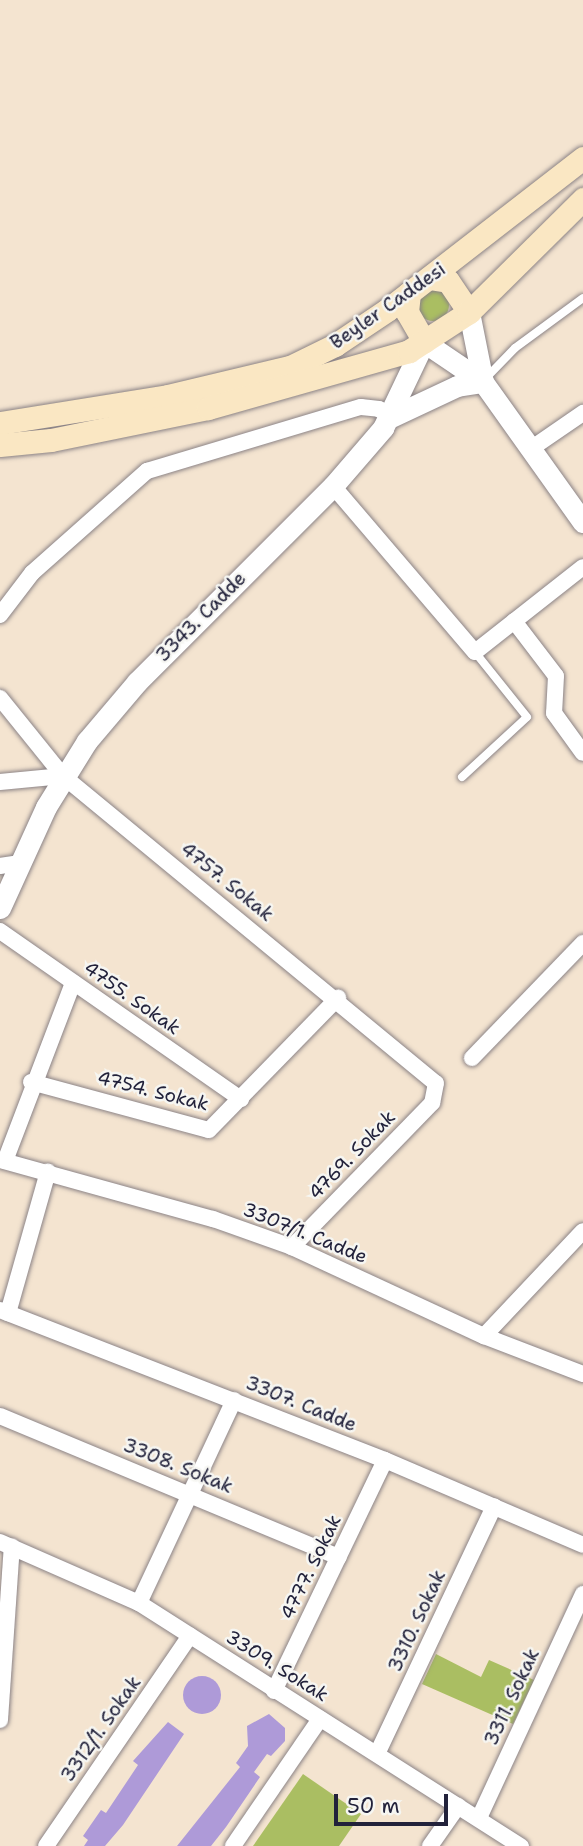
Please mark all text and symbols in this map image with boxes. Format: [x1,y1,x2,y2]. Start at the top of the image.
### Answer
street label: Beyler Caddesi [326,258,450,354]
street label: 3343. Cadde [151,567,251,667]
street label: 4757. Sokak [176,838,278,926]
street label: 4755. Sokak [79,956,185,1040]
street label: 4754. Sokak [95,1066,211,1116]
street label: 4769. Sokak [304,1106,400,1204]
street label: 3307/1. Cadde [239,1198,371,1268]
street label: 3307. Cadde [242,1371,360,1437]
street label: 3308. Sokak [120,1434,236,1498]
street label: 4777. Sokak [276,1511,346,1623]
street label: 3310. Sokak [383,1566,451,1676]
street label: 3309. Sokak [222,1625,332,1707]
street label: 3311. Sokak [480,1645,544,1749]
street label: 3312/1. Sokak [56,1672,146,1786]
scale bar [338,1780,452,1824]
text: 50 m [347,1792,400,1820]

